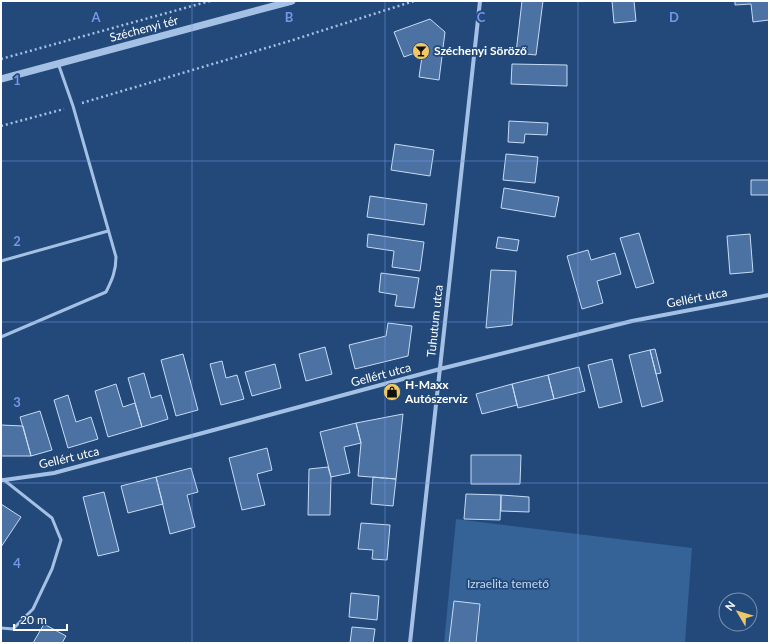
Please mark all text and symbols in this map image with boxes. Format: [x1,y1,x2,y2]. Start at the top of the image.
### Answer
text: A [90,9,101,25]
text: B [285,9,294,25]
text: C [477,9,486,25]
text: D [669,9,679,25]
street label: Széchenyi tér [108,12,180,45]
bar icon: Széchenyi Söröző [411,41,431,61]
place label: Széchenyi Söröző [434,43,527,58]
text: 1 [13,72,21,88]
text: 2 [13,233,21,249]
street label: Tuhutum utca [423,284,446,358]
street label: Gellért utca [665,284,729,311]
street label: Gellért utca [349,359,413,390]
place label: H-Maxx Autószerviz [404,377,468,406]
shop icon: H-Maxx Autószerviz [382,382,402,402]
text: 3 [13,394,21,410]
street label: Gellért utca [37,443,101,472]
text: 4 [13,555,21,571]
park label: Izraelita temető [467,576,549,591]
north arrow [718,592,758,632]
text: N [722,598,737,613]
scale bar [14,606,67,632]
text: 20 m [20,612,47,627]

